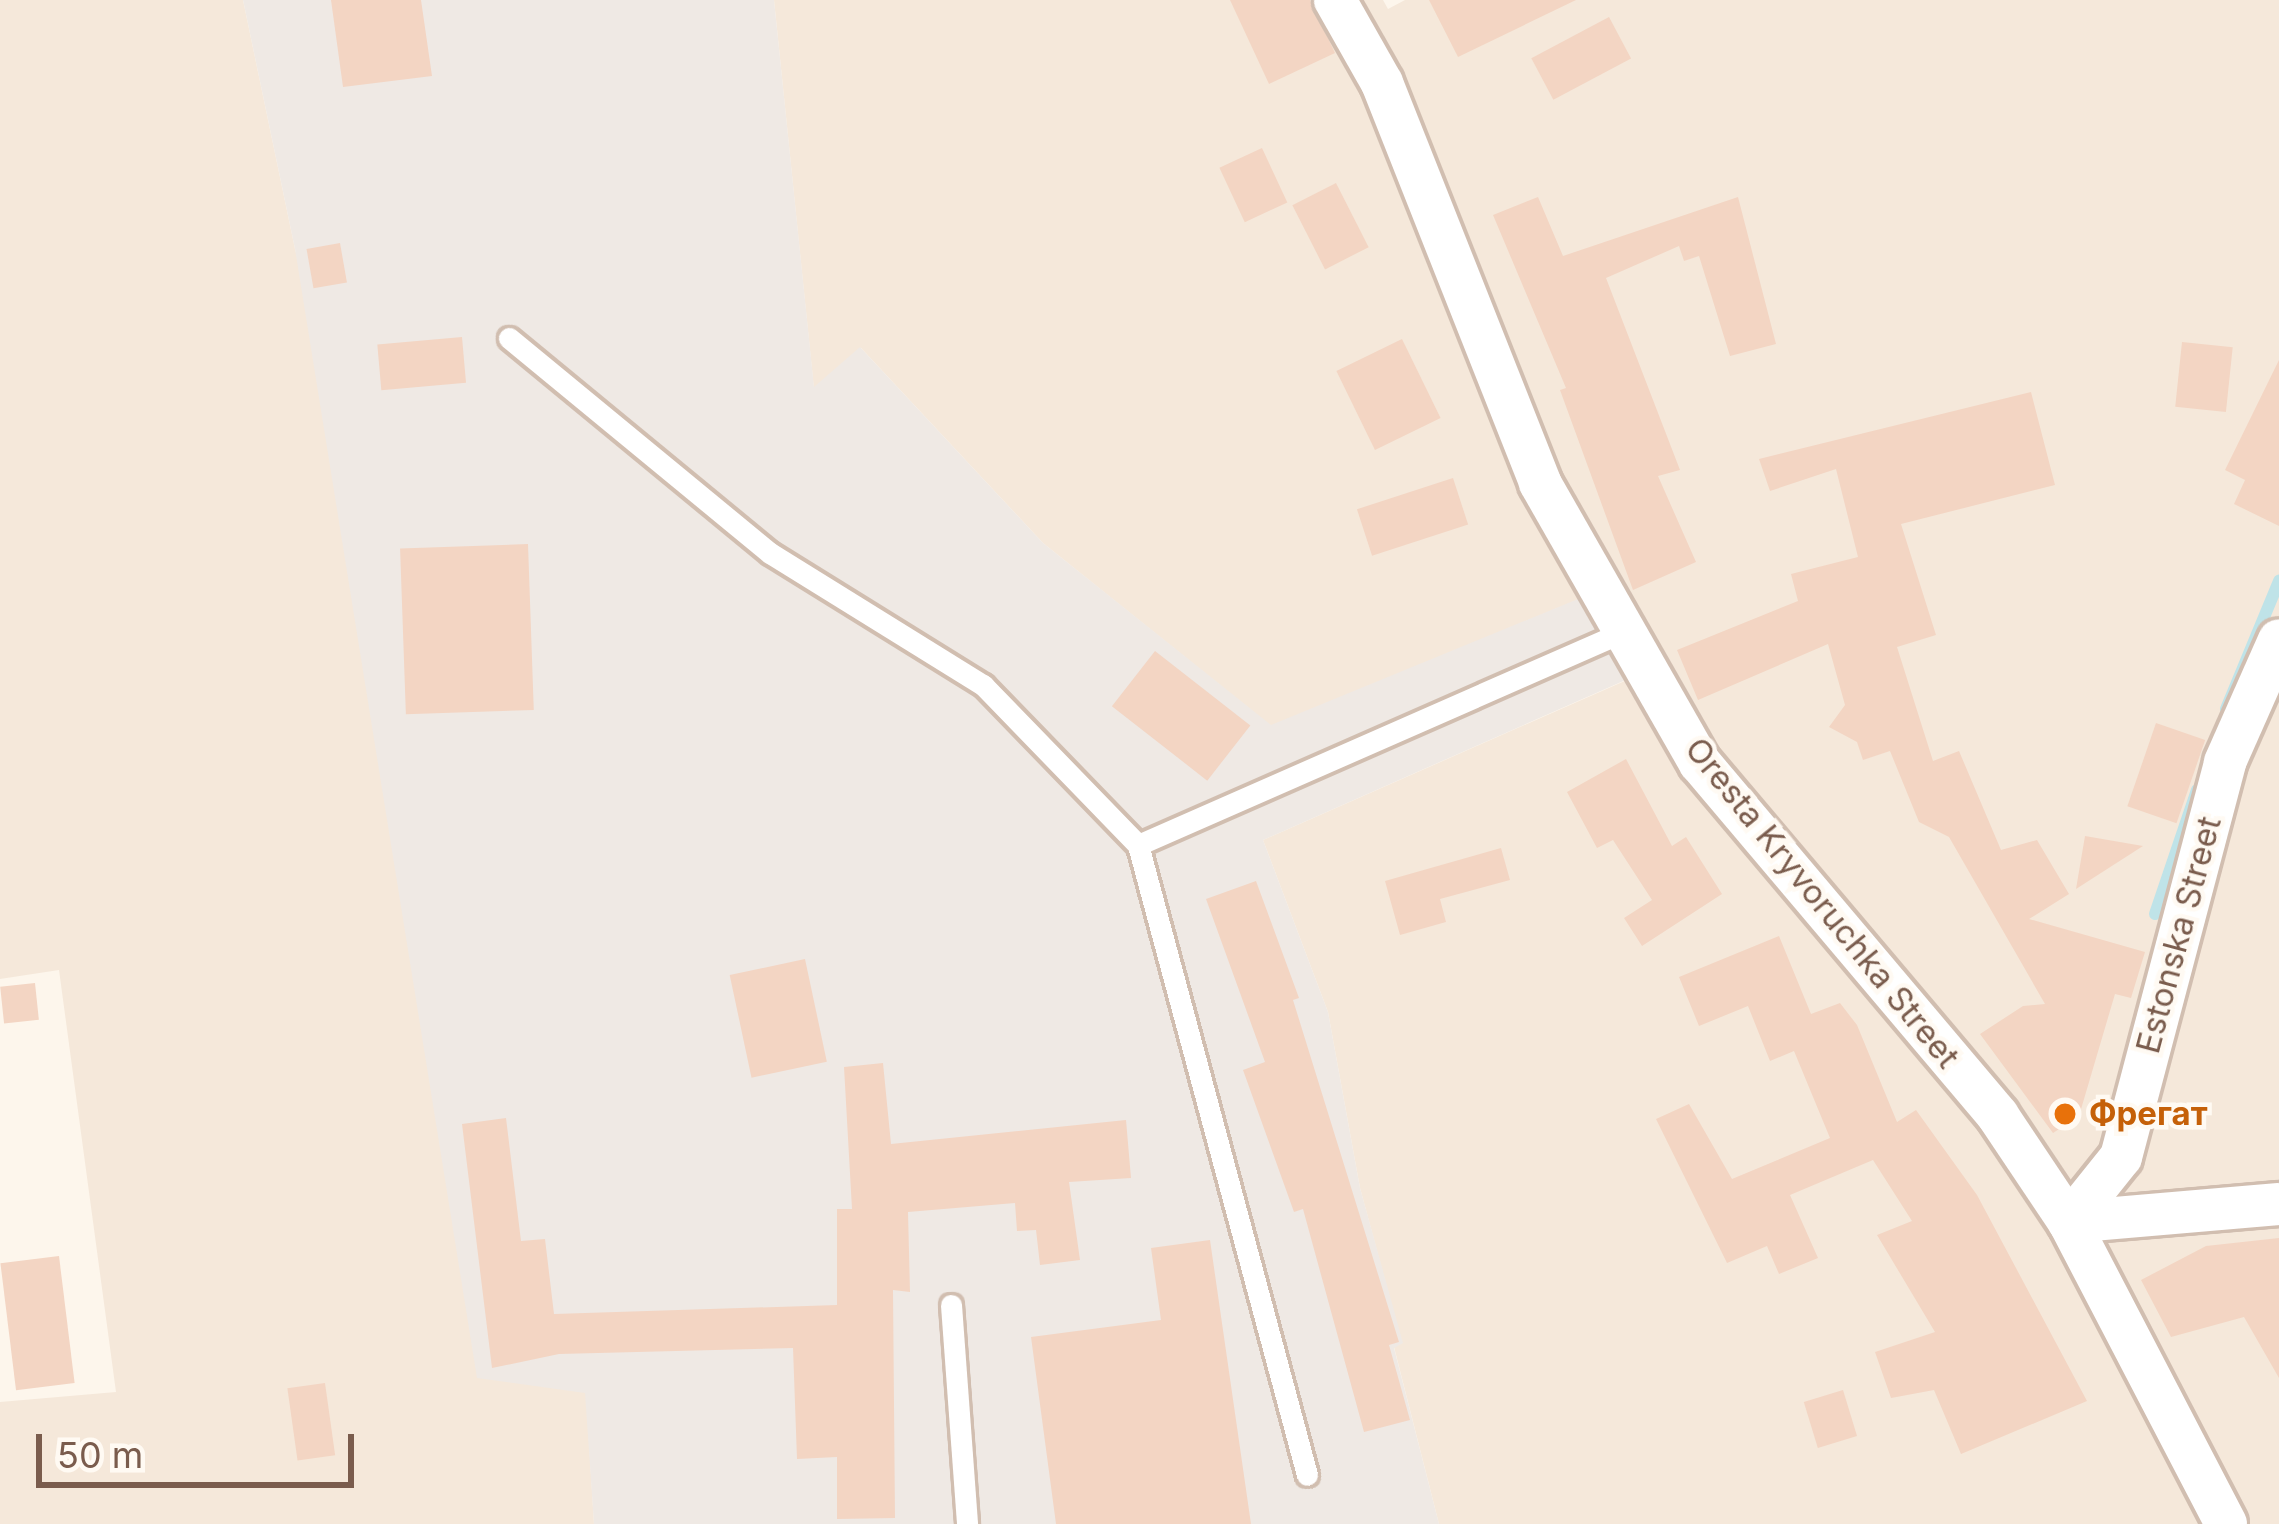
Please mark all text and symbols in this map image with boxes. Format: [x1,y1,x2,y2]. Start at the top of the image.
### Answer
street label: Oresta Kryvoruchka Street [1677,730,1967,1076]
street label: Estonska Street [2128,812,2230,1058]
place label: Фрегат [2089,1094,2208,1134]
marker: Фрегат [2052,1101,2078,1127]
scale bar [42,1410,360,1484]
text: 50 m [57,1433,143,1477]

